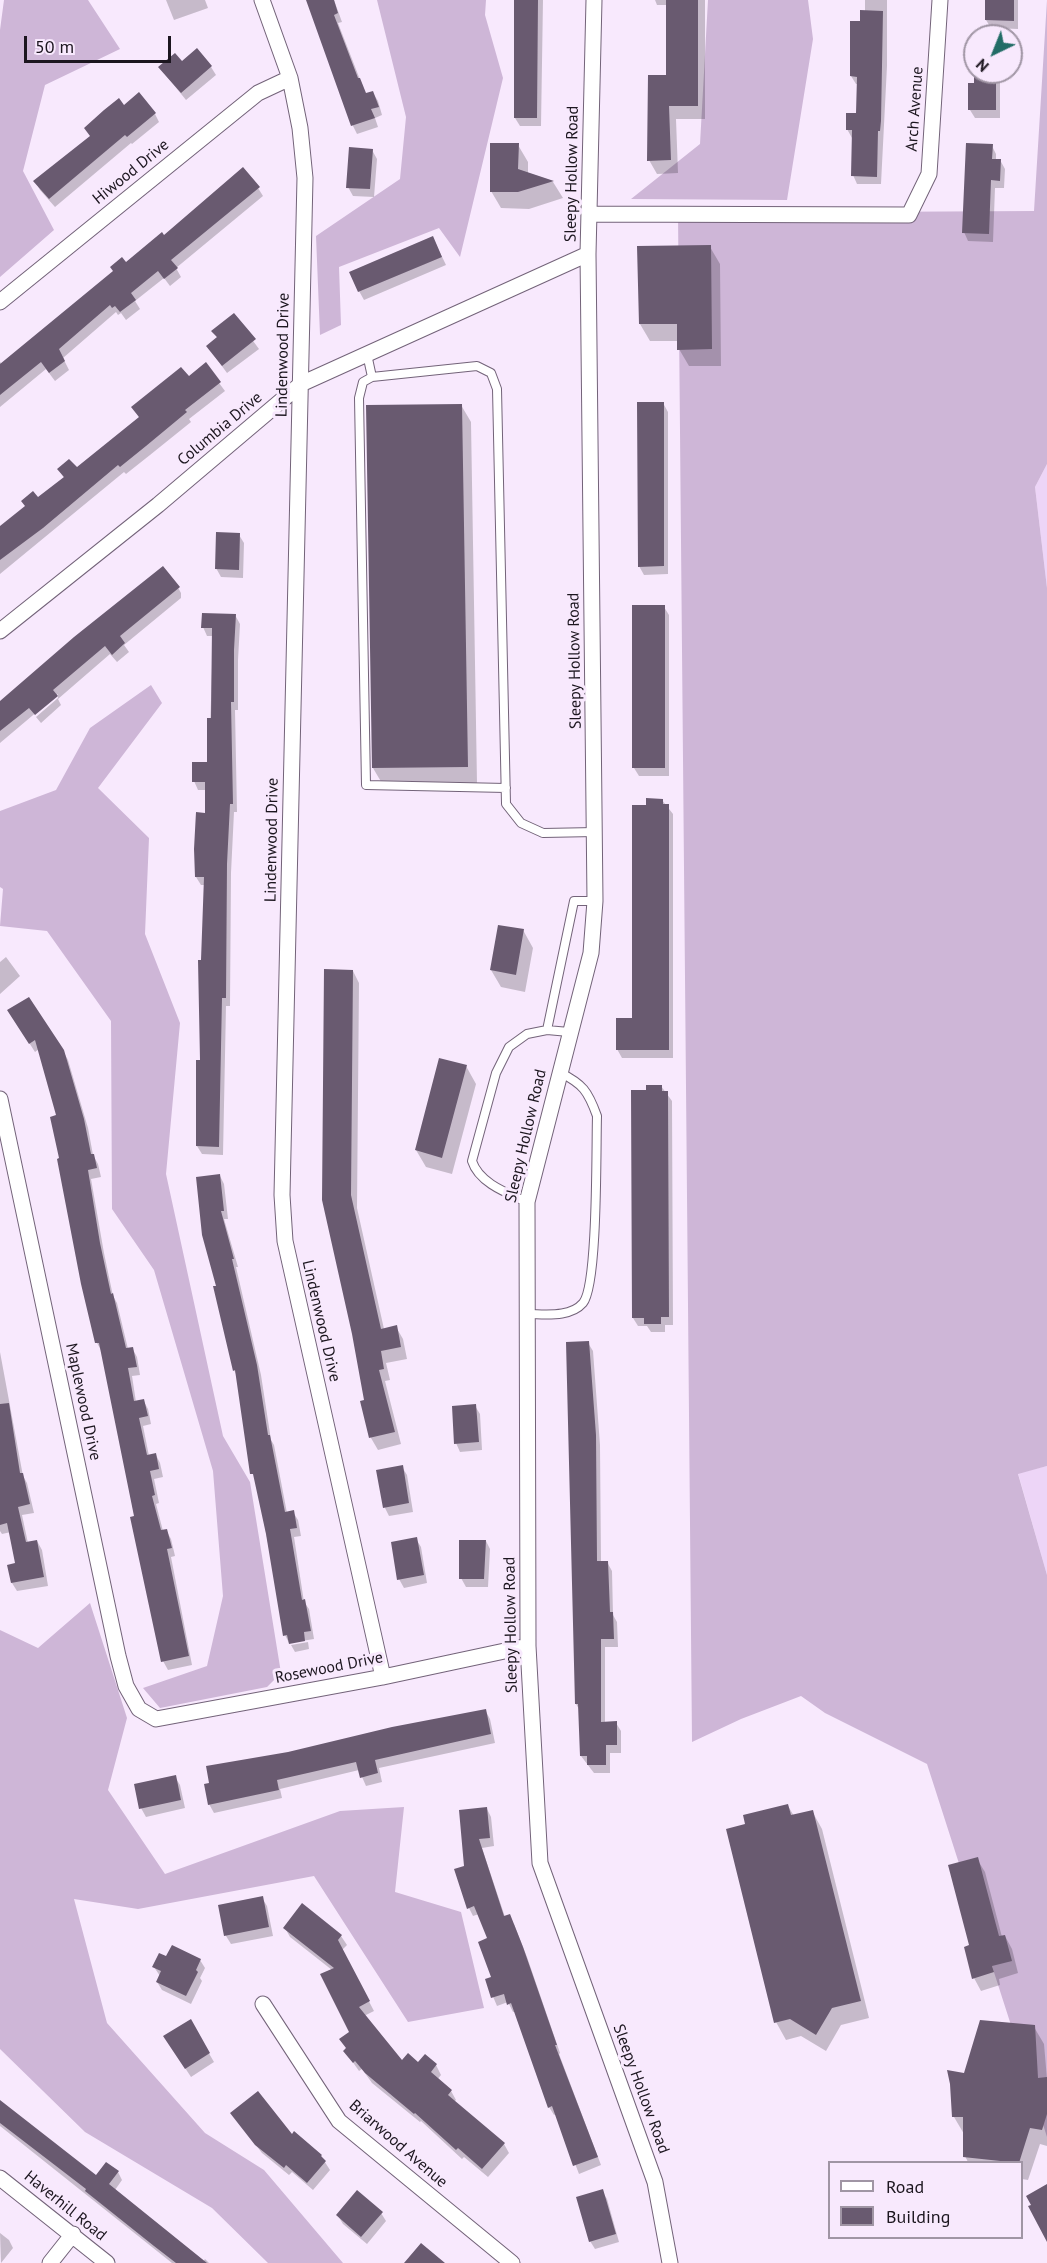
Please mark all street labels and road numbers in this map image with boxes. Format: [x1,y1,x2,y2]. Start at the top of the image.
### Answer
street label: Arch Avenue [902,66,928,152]
street label: Sleepy Hollow Road [561,106,583,242]
street label: Hiwood Drive [89,135,173,209]
street label: Lindenwood Drive [272,293,294,417]
street label: Columbia Drive [174,388,266,470]
street label: Sleepy Hollow Road [564,593,586,729]
street label: Lindenwood Drive [261,778,283,902]
street label: Sleepy Hollow Road [501,1067,551,1205]
street label: Lindenwood Drive [298,1258,344,1384]
street label: Maplewood Drive [61,1342,105,1462]
street label: Sleepy Hollow Road [500,1557,522,1693]
street label: Rosewood Drive [273,1648,385,1688]
street label: Sleepy Hollow Road [609,2022,673,2156]
street label: Briarwood Avenue [345,2096,451,2192]
street label: Haverhill Road [20,2167,110,2245]

